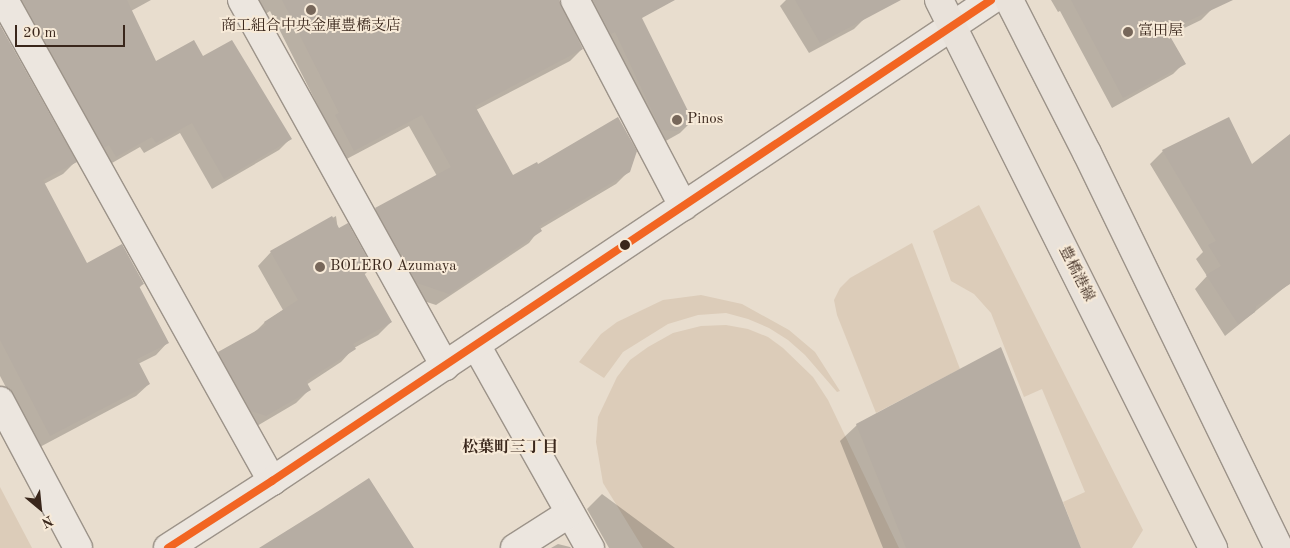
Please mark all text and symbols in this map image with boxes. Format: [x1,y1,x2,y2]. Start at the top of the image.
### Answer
marker: 商工組合中央金庫豊橋支店 [305,4,317,16]
scale bar [18,15,128,47]
place label: 商工組合中央金庫豊橋支店 [221,18,401,36]
place label: 富田屋 [1138,23,1183,41]
text: 20 m [23,26,57,41]
marker: 富田屋 [1122,26,1134,38]
place label: Pinos [687,111,723,129]
marker: Pinos [671,114,683,126]
unlabelled marker [620,240,630,250]
street label: 豊橋港線 [1054,243,1098,305]
place label: BOLERO Azumaya [330,258,457,276]
marker: BOLERO Azumaya [314,261,326,273]
district label: 松葉町三丁目 [462,438,558,458]
north arrow [15,483,65,533]
text: N [39,513,55,530]

